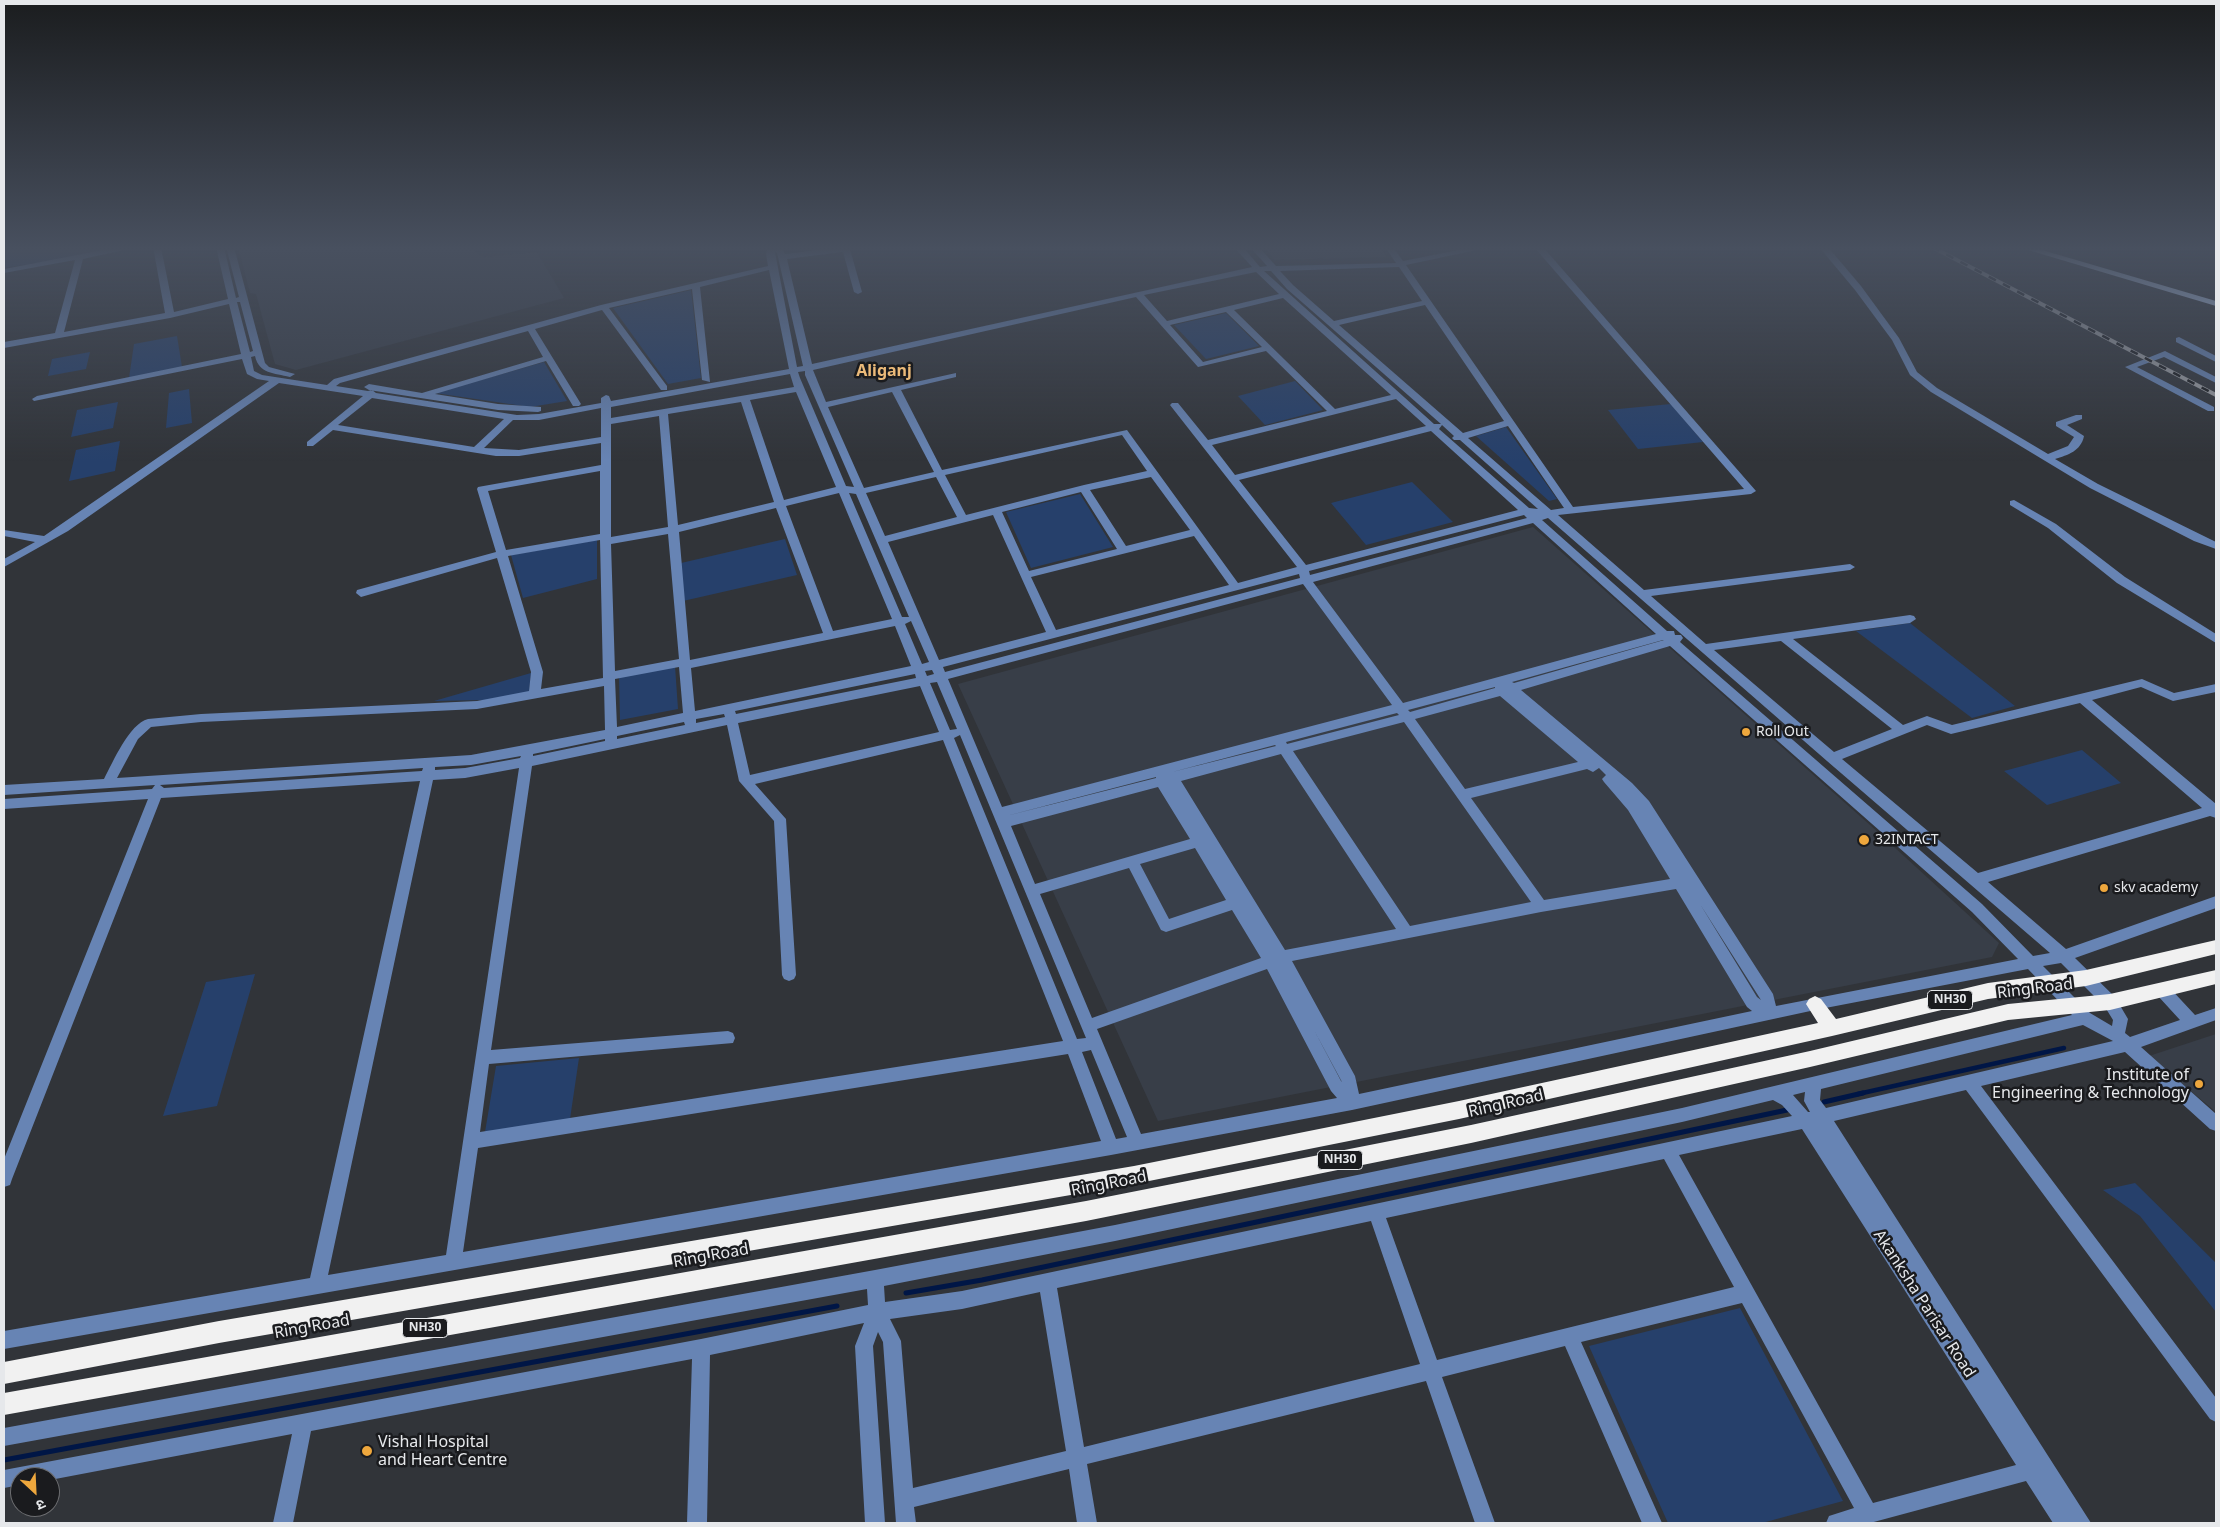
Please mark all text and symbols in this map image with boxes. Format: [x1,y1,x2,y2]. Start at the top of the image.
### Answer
district label: Aliganj [856,361,912,381]
place label: Roll Out [1756,724,1809,740]
marker: Roll Out [1740,726,1752,738]
place label: 32INTACT [1875,832,1939,848]
marker: 32INTACT [1857,833,1871,847]
place label: skv academy [2114,880,2198,896]
marker: skv academy [2098,882,2110,894]
street label: Ring Road [1996,975,2074,1003]
road number: NH30 [1928,990,1972,1010]
place label: Institute of Engineering & Technology [1992,1065,2189,1103]
marker: Institute of Engineering & Technology [2193,1078,2205,1090]
street label: Ring Road [1467,1086,1545,1122]
road number: NH30 [1318,1150,1362,1170]
street label: Ring Road [1070,1167,1148,1201]
street label: Akanksha Parisar Road [1869,1227,1979,1381]
street label: Ring Road [672,1240,750,1272]
street label: Ring Road [273,1311,351,1343]
road number: NH30 [402,1319,448,1338]
place label: Vishal Hospital and Heart Centre [378,1432,507,1470]
marker: Vishal Hospital and Heart Centre [360,1444,374,1458]
north arrow [10,1467,60,1517]
text: उ [33,1495,49,1515]

